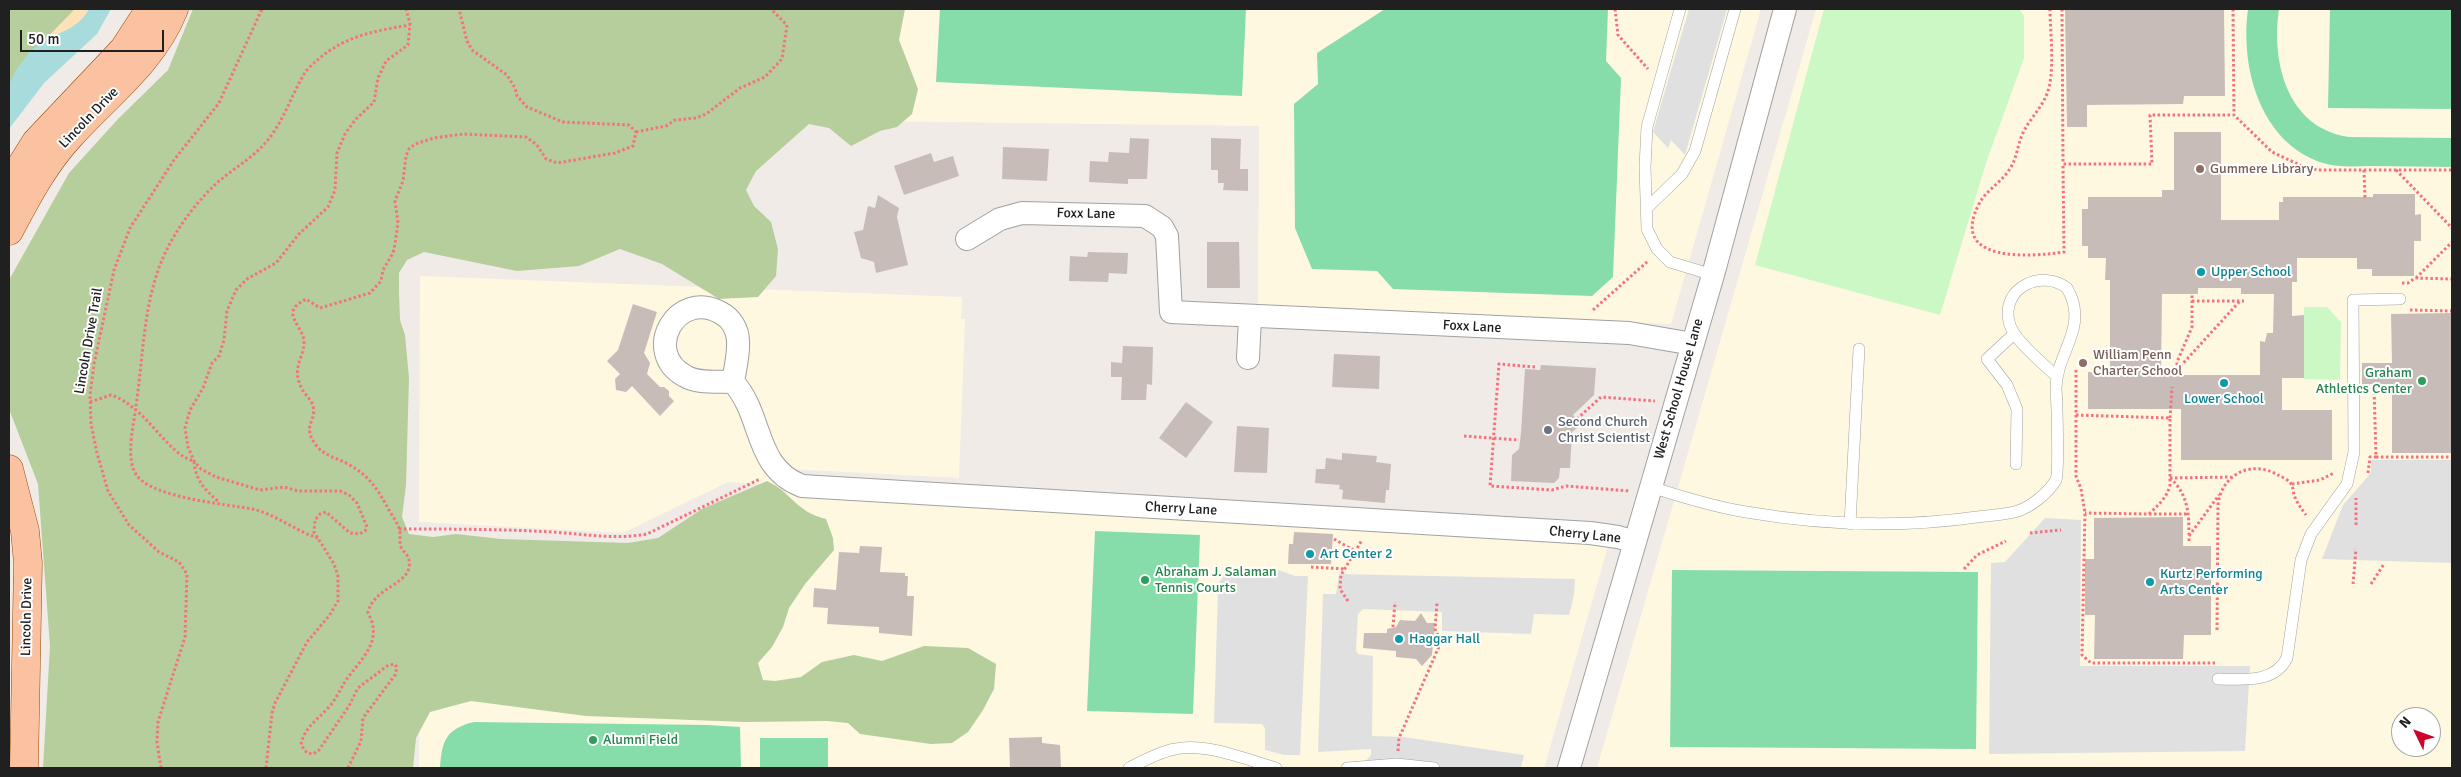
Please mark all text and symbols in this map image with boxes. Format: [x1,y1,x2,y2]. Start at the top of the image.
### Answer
scale bar [22,20,166,52]
text: 50 m [28,30,59,48]
street label: Lincoln Drive [56,84,122,152]
place label: Gummere Library [2210,161,2313,177]
marker: Gummere Library [2194,163,2206,175]
street label: Foxx Lane [1056,205,1116,223]
place label: Upper School [2211,264,2291,280]
marker: Upper School [2195,266,2207,278]
street label: Lincoln Drive Trail [71,286,107,396]
street label: Foxx Lane [1442,317,1502,337]
street label: West School House Lane [1651,317,1707,461]
place label: William Penn Charter School [2093,347,2182,380]
marker: William Penn Charter School [2077,357,2089,369]
place label: Graham Athletics Center [2316,365,2412,398]
marker: Graham Athletics Center [2416,375,2428,387]
marker: Lower School [2218,377,2230,389]
place label: Lower School [2184,391,2264,407]
place label: Second Church Christ Scientist [1558,414,1650,447]
marker: Second Church Christ Scientist [1542,424,1554,436]
street label: Cherry Lane [1144,499,1218,519]
street label: Cherry Lane [1548,523,1622,547]
place label: Art Center 2 [1320,546,1393,562]
marker: Art Center 2 [1304,548,1316,560]
place label: Abraham J. Salaman Tennis Courts [1155,564,1277,596]
place label: Kurtz Performing Arts Center [2160,566,2263,598]
marker: Abraham J. Salaman Tennis Courts [1139,574,1151,586]
marker: Kurtz Performing Arts Center [2144,576,2156,588]
street label: Lincoln Drive [18,578,36,656]
place label: Haggar Hall [1409,631,1480,647]
marker: Haggar Hall [1393,633,1405,645]
north arrow [2391,707,2441,757]
text: N [2396,713,2415,732]
place label: Alumni Field [603,732,678,748]
marker: Alumni Field [587,734,599,746]

